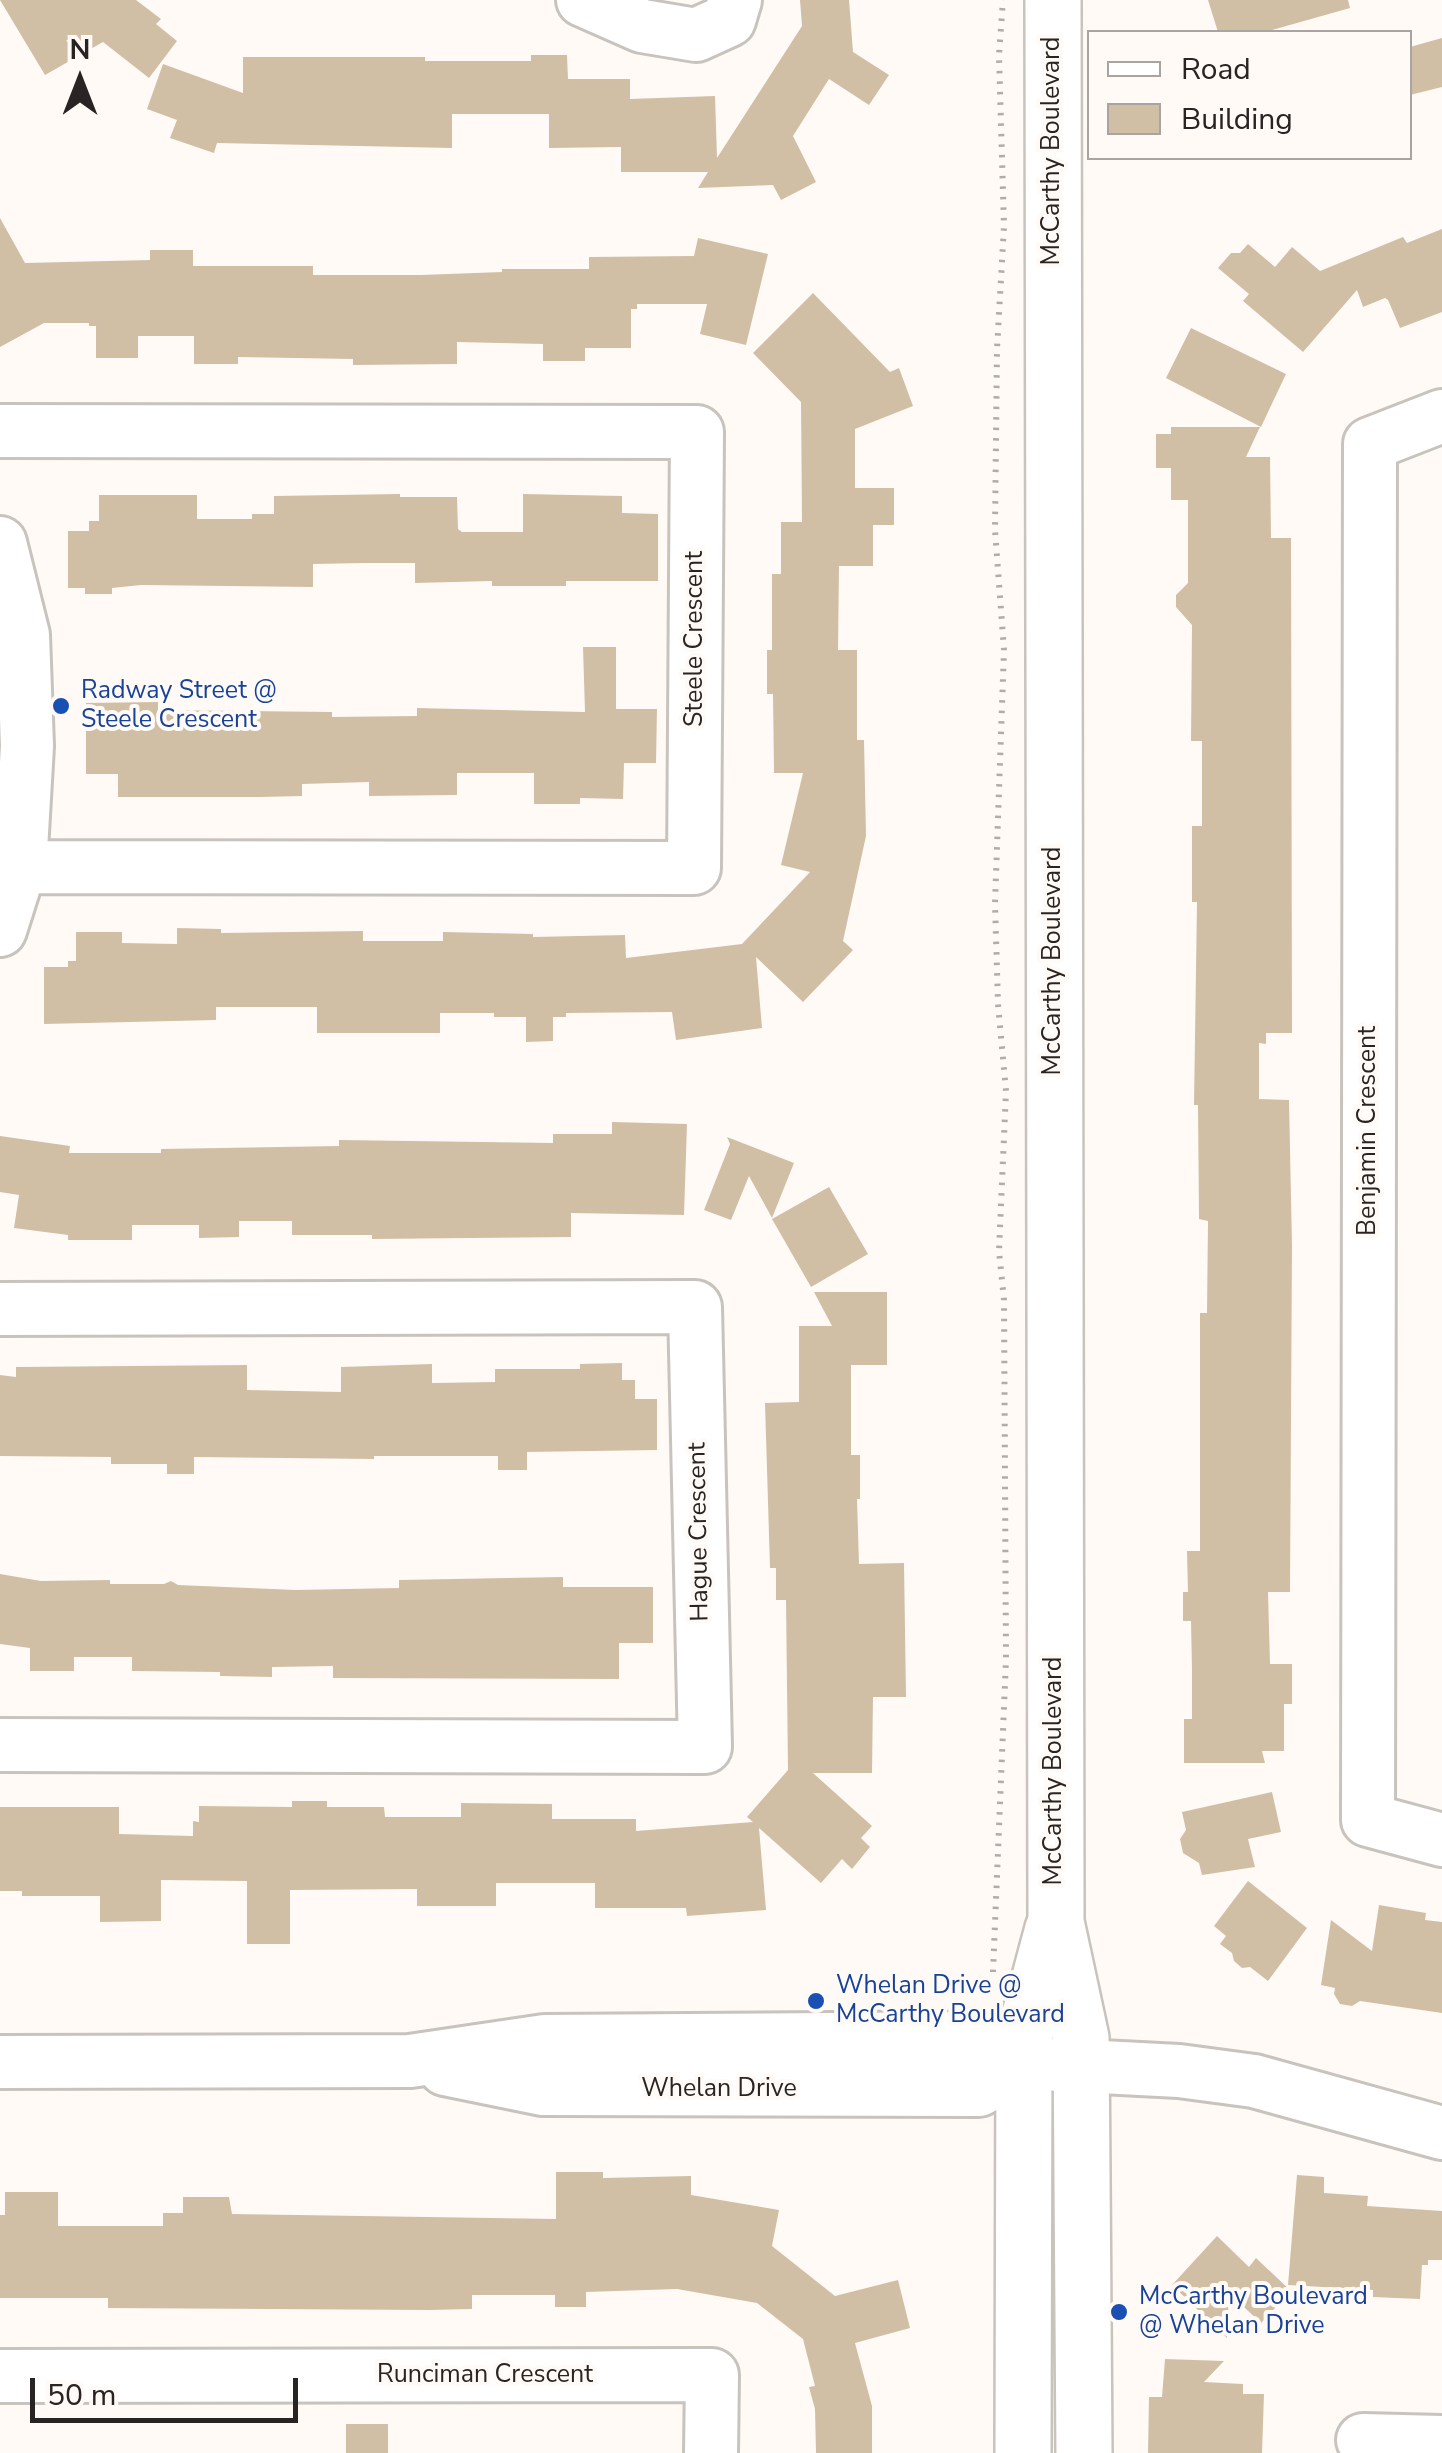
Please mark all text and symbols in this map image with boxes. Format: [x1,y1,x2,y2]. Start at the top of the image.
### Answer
north arrow [30,30,130,130]
legend [1087,30,1412,160]
text: N [70,31,90,69]
street label: McCarthy Boulevard [1038,37,1068,265]
text: Road [1181,49,1251,90]
text: Building [1181,99,1293,140]
street label: Steele Crescent [681,551,711,727]
place label: Radway Street @ Steele Crescent [81,677,277,736]
marker: Radway Street @ Steele Crescent [50,695,72,717]
street label: McCarthy Boulevard [1039,847,1069,1075]
street label: Benjamin Crescent [1354,1026,1384,1236]
street label: Hague Crescent [683,1442,717,1622]
street label: McCarthy Boulevard [1040,1657,1070,1885]
place label: Whelan Drive @ McCarthy Boulevard [836,1972,1065,2031]
marker: Whelan Drive @ McCarthy Boulevard [805,1990,827,2012]
street label: Whelan Drive [641,2075,797,2105]
place label: McCarthy Boulevard @ Whelan Drive [1139,2283,1368,2342]
marker: McCarthy Boulevard @ Whelan Drive [1108,2301,1130,2323]
scale bar [35,2358,302,2420]
street label: Runciman Crescent [377,2361,593,2391]
text: 50 m [47,2375,116,2416]

